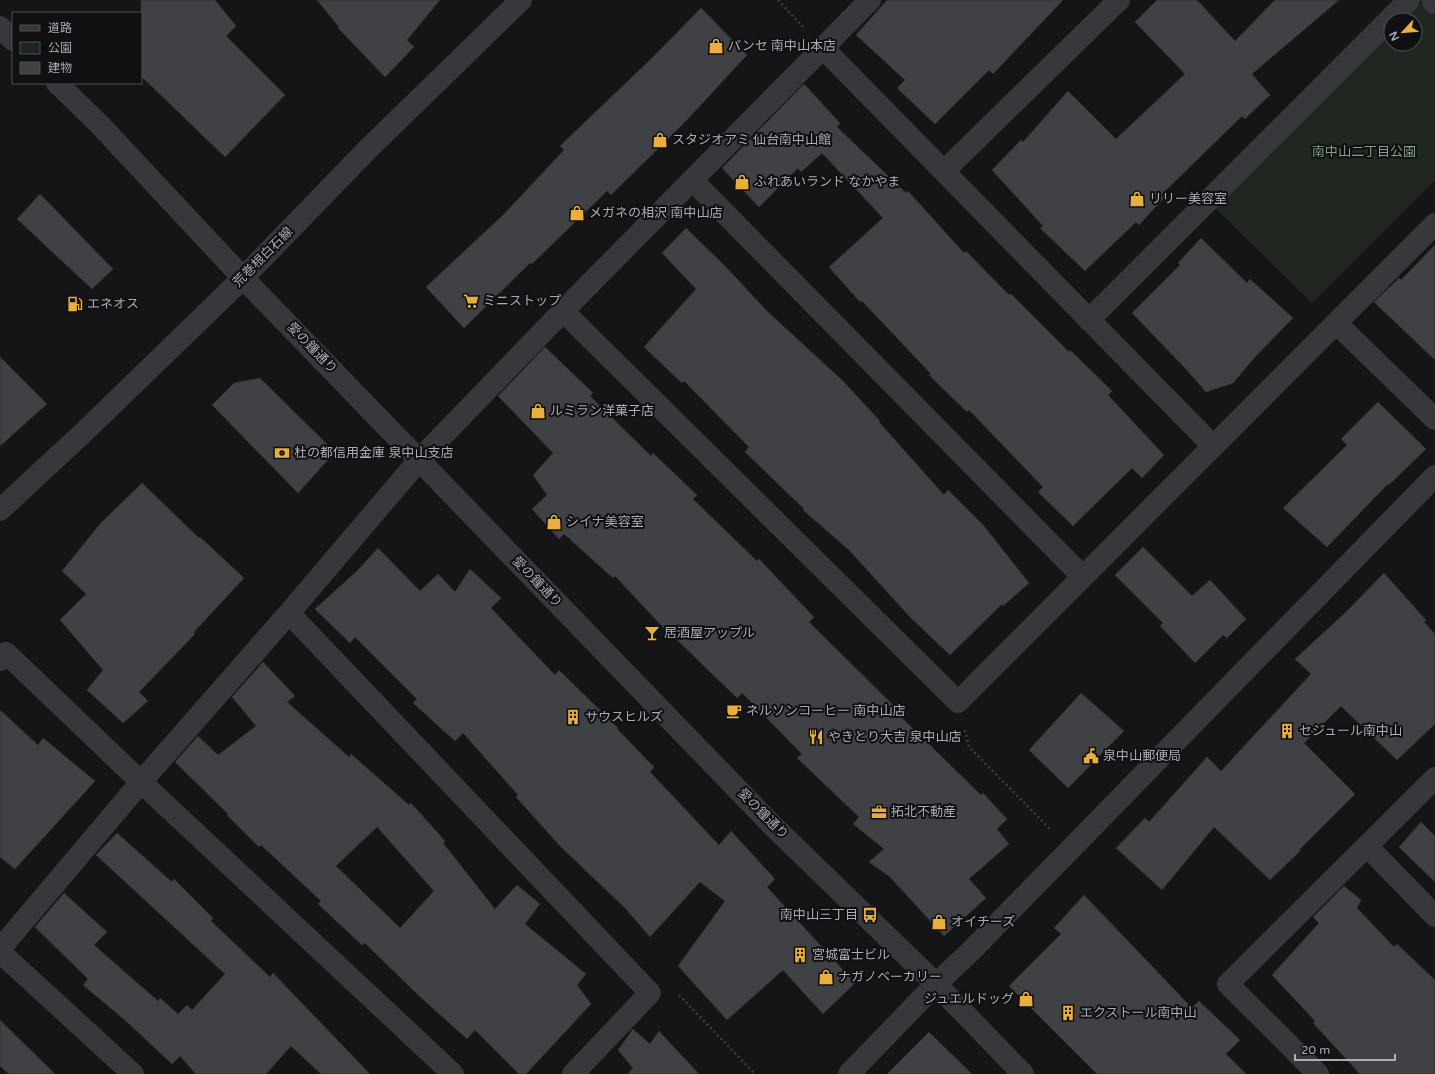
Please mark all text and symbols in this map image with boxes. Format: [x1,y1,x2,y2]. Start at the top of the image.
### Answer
legend [12,12,142,84]
north arrow [1383,12,1423,52]
text: 道路 [48,21,72,35]
text: N [1387,29,1402,43]
shop icon: パンセ 南中山本店 [707,37,725,55]
place label: パンセ 南中山本店 [728,38,836,54]
text: 公園 [48,41,72,55]
text: 建物 [48,61,72,75]
shop icon: スタジオアミ 仙台南中山館 [651,131,669,149]
place label: スタジオアミ 仙台南中山館 [672,132,831,148]
park label: 南中山二丁目公園 [1312,144,1416,160]
shop icon: ふれあいランド なかやま [733,173,751,191]
place label: ふれあいランド なかやま [754,174,900,190]
shop icon: リリー美容室 [1128,190,1146,208]
place label: リリー美容室 [1149,191,1227,207]
shop icon: メガネの相沢 南中山店 [568,204,586,222]
place label: メガネの相沢 南中山店 [589,205,722,221]
street label: 荒巻根白石線 [230,224,296,290]
supermarket icon: ミニストップ [462,292,480,310]
place label: ミニストップ [483,293,561,309]
fuel station icon: エネオス [66,295,84,313]
place label: エネオス [87,296,139,312]
street label: 愛の鐘通り [284,319,340,377]
shop icon: ルミラン洋菓子店 [529,402,547,420]
place label: ルミラン洋菓子店 [550,403,654,419]
bank icon: 杜の都信用金庫 泉中山支店 [273,444,291,462]
place label: 杜の都信用金庫 泉中山支店 [294,445,453,461]
shop icon: シイナ美容室 [545,513,563,531]
place label: シイナ美容室 [566,514,644,530]
street label: 愛の鐘通り [509,553,565,611]
bar icon: 居酒屋アップル [643,624,661,642]
place label: 居酒屋アップル [664,625,755,641]
cafe icon: ネルソンコーヒー 南中山店 [725,702,743,720]
place label: ネルソンコーヒー 南中山店 [746,703,905,719]
building icon: サウスヒルズ [564,708,582,726]
place label: サウスヒルズ [585,709,663,725]
building icon: セジュール南中山 [1278,722,1296,740]
place label: セジュール南中山 [1299,723,1402,739]
restaurant icon: やきとり大吉 泉中山店 [807,728,825,746]
place label: やきとり大吉 泉中山店 [828,729,961,745]
public building icon: 泉中山郵便局 [1082,747,1100,765]
place label: 泉中山郵便局 [1103,748,1181,764]
street label: 愛の鐘通り [734,785,792,843]
office icon: 拓北不動産 [870,803,888,821]
place label: 拓北不動産 [891,804,956,820]
bus stop icon: 南中山三丁目 [861,906,879,924]
place label: 南中山三丁目 [780,907,858,923]
shop icon: オイチーズ [930,913,948,931]
place label: オイチーズ [951,914,1015,930]
building icon: 宮城富士ビル [791,946,809,964]
place label: 宮城富士ビル [812,947,890,963]
shop icon: ナガノベーカリー [817,968,835,986]
place label: ナガノベーカリー [838,969,942,985]
shop icon: ジュエルドッグ [1017,990,1035,1008]
place label: ジュエルドッグ [924,991,1014,1007]
building icon: エクストール南中山 [1059,1004,1077,1022]
place label: エクストール南中山 [1080,1005,1197,1021]
scale bar [1295,1036,1395,1062]
text: 20 m [1301,1043,1330,1057]

